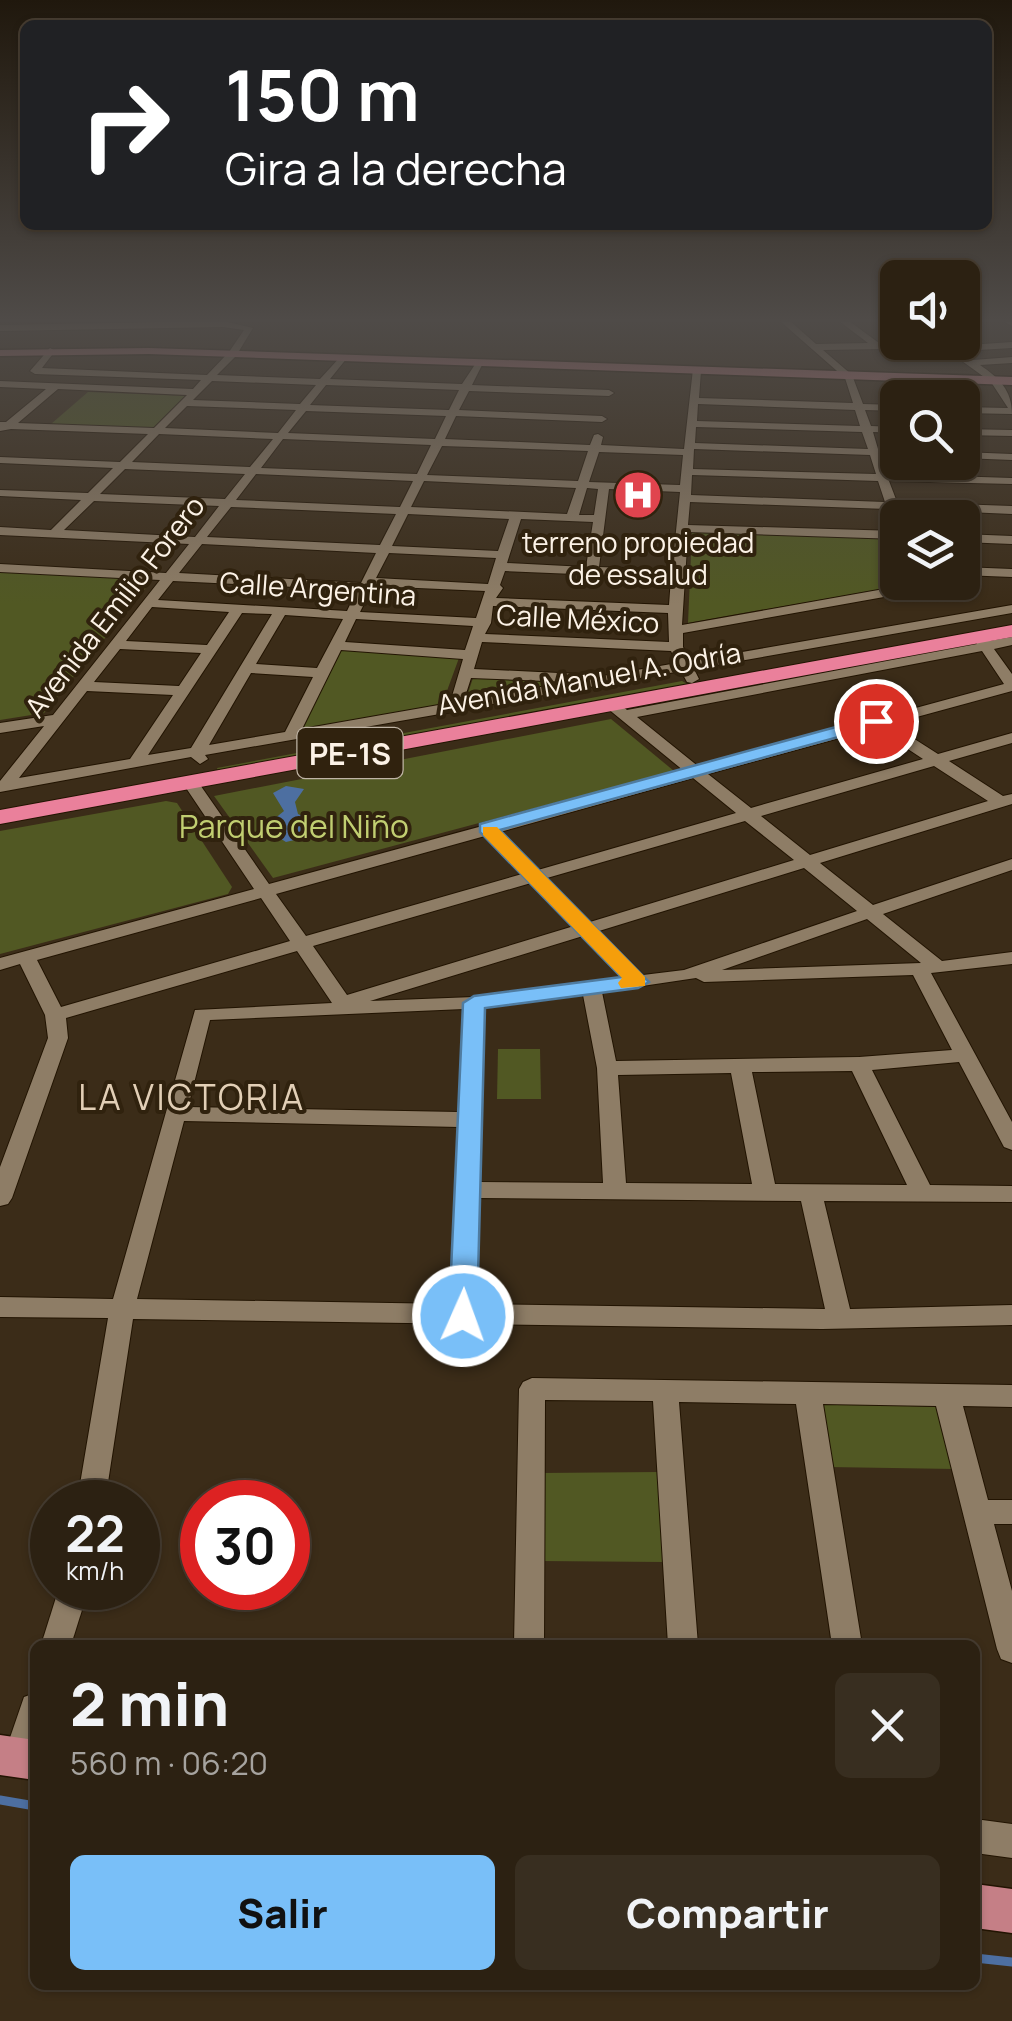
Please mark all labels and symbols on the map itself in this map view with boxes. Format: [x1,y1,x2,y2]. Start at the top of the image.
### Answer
hospital icon: terreno propiedad de essalud [612,469,664,521]
street label: Avenida Emilio Forero [15,487,213,725]
place label: terreno propiedad de essalud [522,523,754,593]
street label: Calle Argentina [218,562,418,614]
street label: Calle México [496,595,660,641]
street label: Avenida Manuel A. Odría [434,633,744,723]
pin [834,679,919,764]
road number: PE-1S [298,728,402,778]
park label: Parque del Niño [179,804,409,848]
district label: LA VICTORIA [78,1073,306,1121]
position arrow [411,1264,515,1368]
speed limit sign: 30 [180,1480,310,1610]

